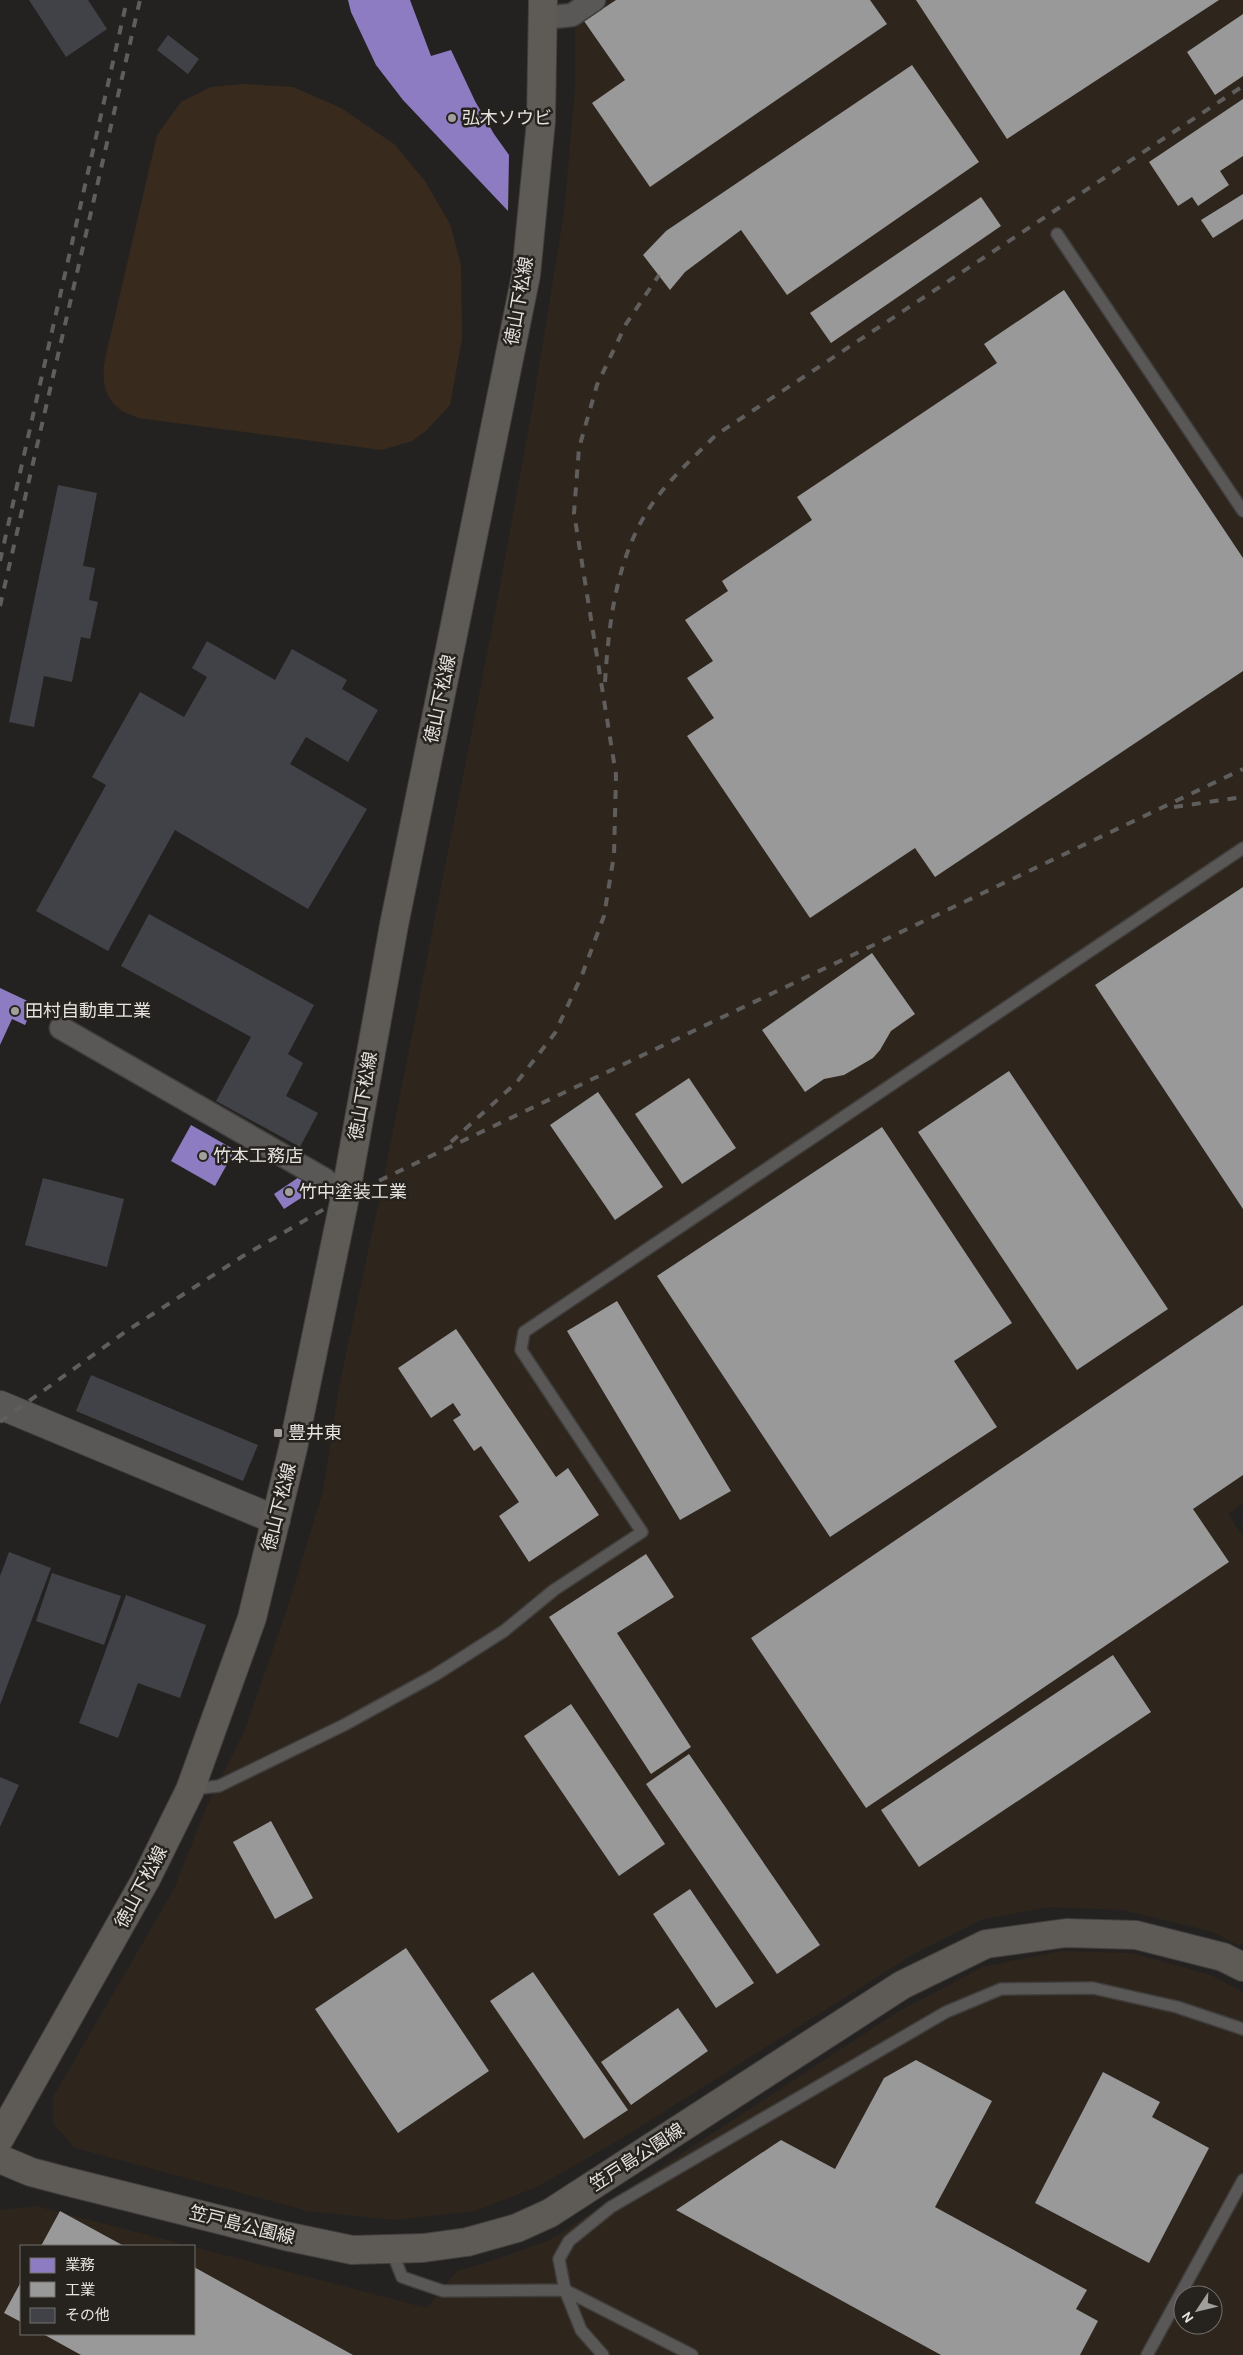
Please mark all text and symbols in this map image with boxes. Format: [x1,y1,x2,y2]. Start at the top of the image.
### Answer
place label: 弘木ソウビ [462,107,552,129]
marker: 弘木ソウビ [446,112,458,124]
street label: 徳山下松線 [500,255,538,347]
street label: 徳山下松線 [420,653,460,745]
place label: 田村自動車工業 [25,1000,151,1022]
marker: 田村自動車工業 [9,1005,21,1017]
street label: 徳山下松線 [344,1050,382,1142]
place label: 竹本工務店 [213,1145,303,1167]
marker: 竹本工務店 [197,1150,209,1162]
place label: 竹中塗装工業 [299,1181,407,1203]
marker: 竹中塗装工業 [283,1186,295,1198]
place label: 豊井東 [288,1422,342,1444]
marker: 豊井東 [272,1427,284,1439]
street label: 徳山下松線 [257,1461,301,1553]
street label: 徳山下松線 [110,1842,172,1932]
street label: 笠戸島公園線 [586,2118,688,2196]
street label: 笠戸島公園線 [187,2201,297,2249]
legend [20,2245,195,2335]
text: 業務 [65,2256,95,2274]
text: 工業 [65,2281,95,2299]
north arrow [1173,2285,1223,2335]
text: その他 [65,2306,110,2324]
text: N [1178,2308,1198,2326]

